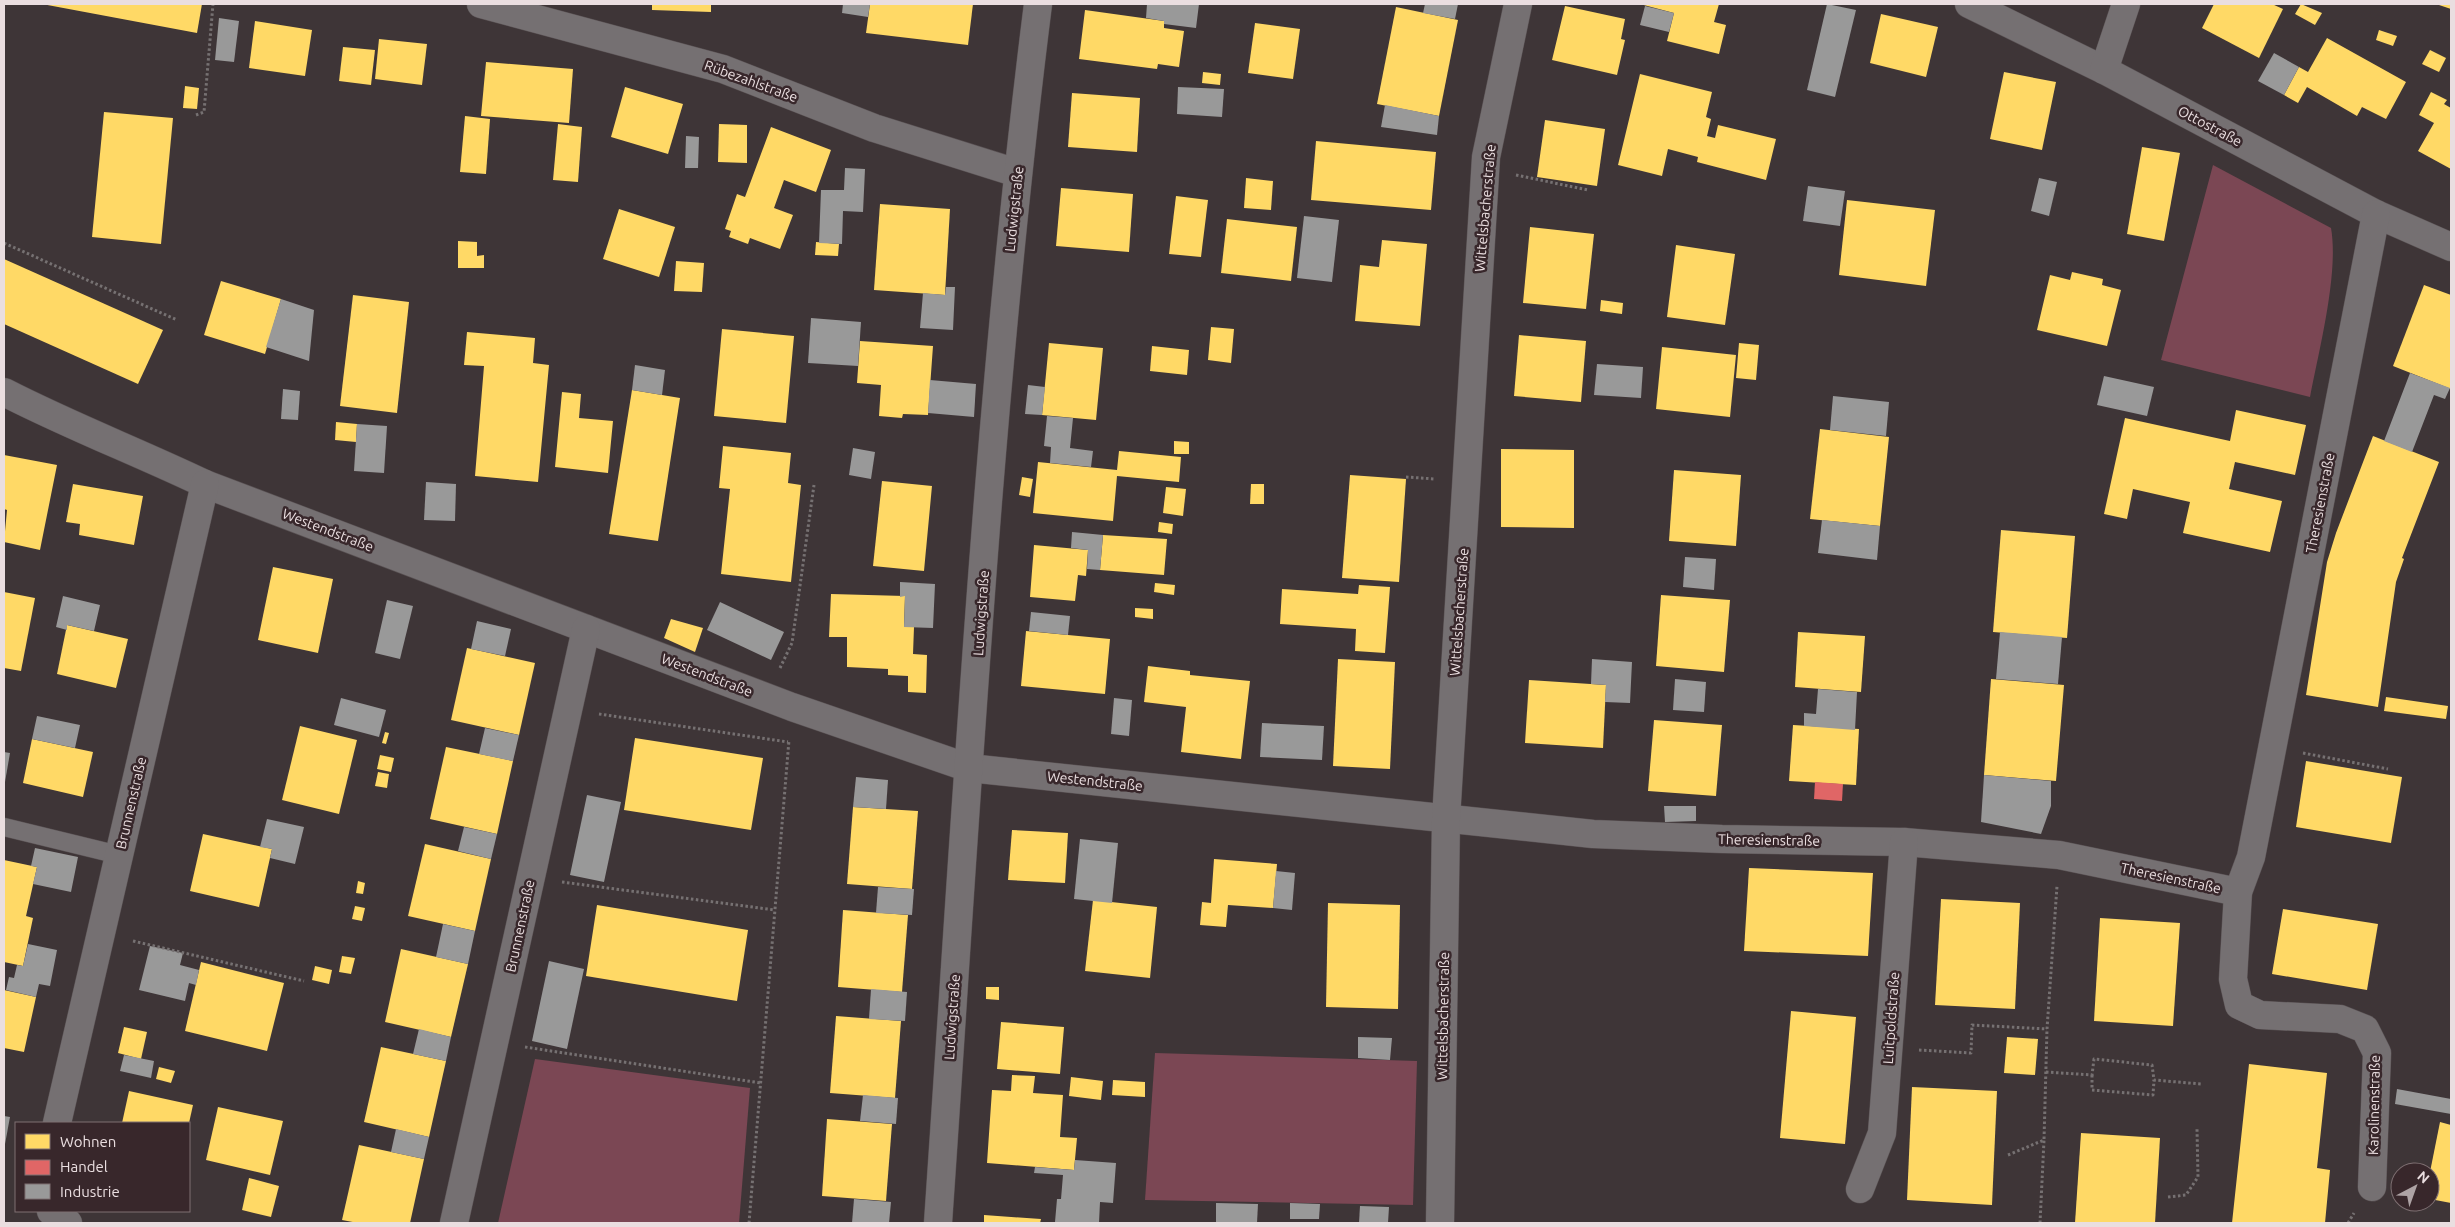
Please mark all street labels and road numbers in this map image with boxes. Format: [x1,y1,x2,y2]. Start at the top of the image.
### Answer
street label: Rübezahlstraße [702,57,800,105]
street label: Ottostraße [2175,102,2245,150]
street label: Wittelsbacherstraße [1471,143,1499,273]
street label: Ludwigstraße [1002,165,1026,253]
street label: Theresienstraße [2302,451,2338,555]
street label: Westendstraße [280,505,376,555]
street label: Wittelsbacherstraße [1447,547,1471,677]
street label: Ludwigstraße [970,570,992,656]
street label: Westendstraße [659,650,755,700]
street label: Brunnenstraße [113,755,149,851]
street label: Westendstraße [1046,768,1144,794]
street label: Theresienstraße [1718,831,1820,849]
street label: Theresienstraße [2119,860,2223,896]
street label: Brunnenstraße [502,878,538,974]
street label: Wittelsbacherstraße [1434,952,1452,1080]
street label: Luitpoldstraße [1880,971,1902,1065]
street label: Ludwigstraße [941,974,963,1060]
street label: Karolinenstraße [2365,1055,2383,1155]

